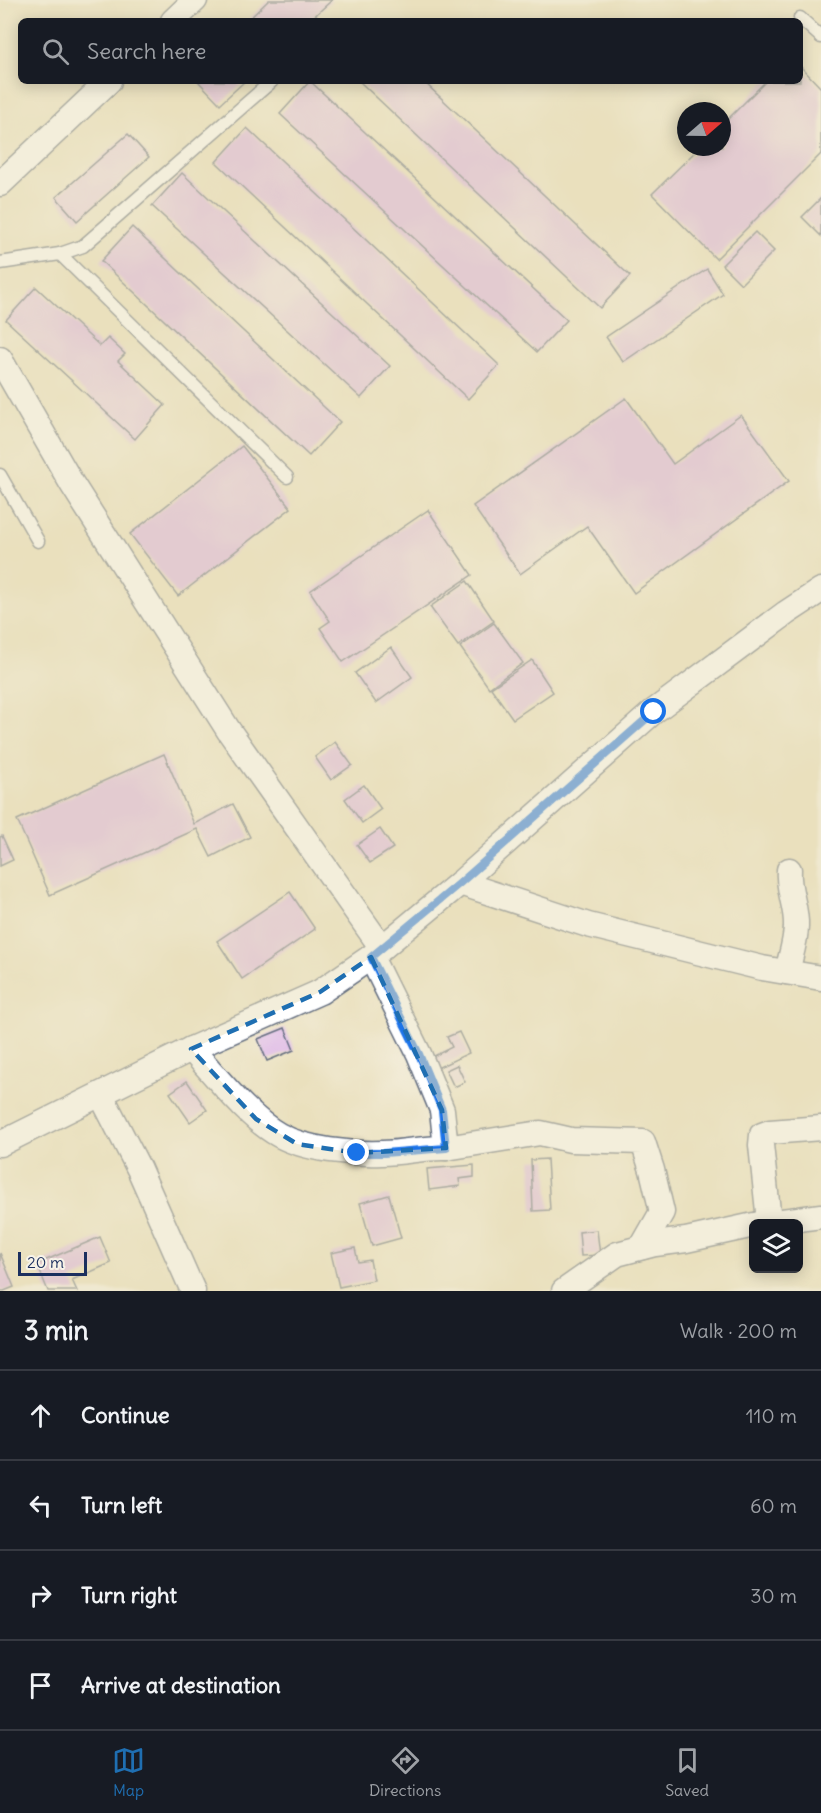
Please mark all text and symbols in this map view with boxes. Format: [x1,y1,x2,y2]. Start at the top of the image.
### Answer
search box [18,18,803,84]
icon: search [39,35,72,68]
text: Search here [87,37,206,65]
north arrow [677,102,731,156]
route start [640,698,666,724]
route end [343,1139,369,1165]
map controls [749,1219,803,1273]
button: layers [749,1219,803,1273]
scale bar [18,1249,87,1276]
text: 20 m [27,1252,64,1272]
text: 3 min [24,1314,89,1347]
text: Walk · 200 m [680,1318,797,1343]
icon: ahead [24,1399,57,1432]
text: Continue [81,1401,170,1429]
text: 110 m [746,1403,797,1428]
icon: left [24,1489,57,1522]
text: Turn left [81,1491,162,1519]
text: 60 m [750,1493,797,1518]
icon: right [24,1579,57,1612]
text: Turn right [81,1581,177,1609]
text: 30 m [750,1583,797,1608]
icon: arrive [24,1669,57,1702]
text: Arrive at destination [81,1671,281,1699]
tab: Map [112,1744,145,1800]
tab: Directions [369,1744,441,1800]
tab: Saved [665,1744,709,1800]

